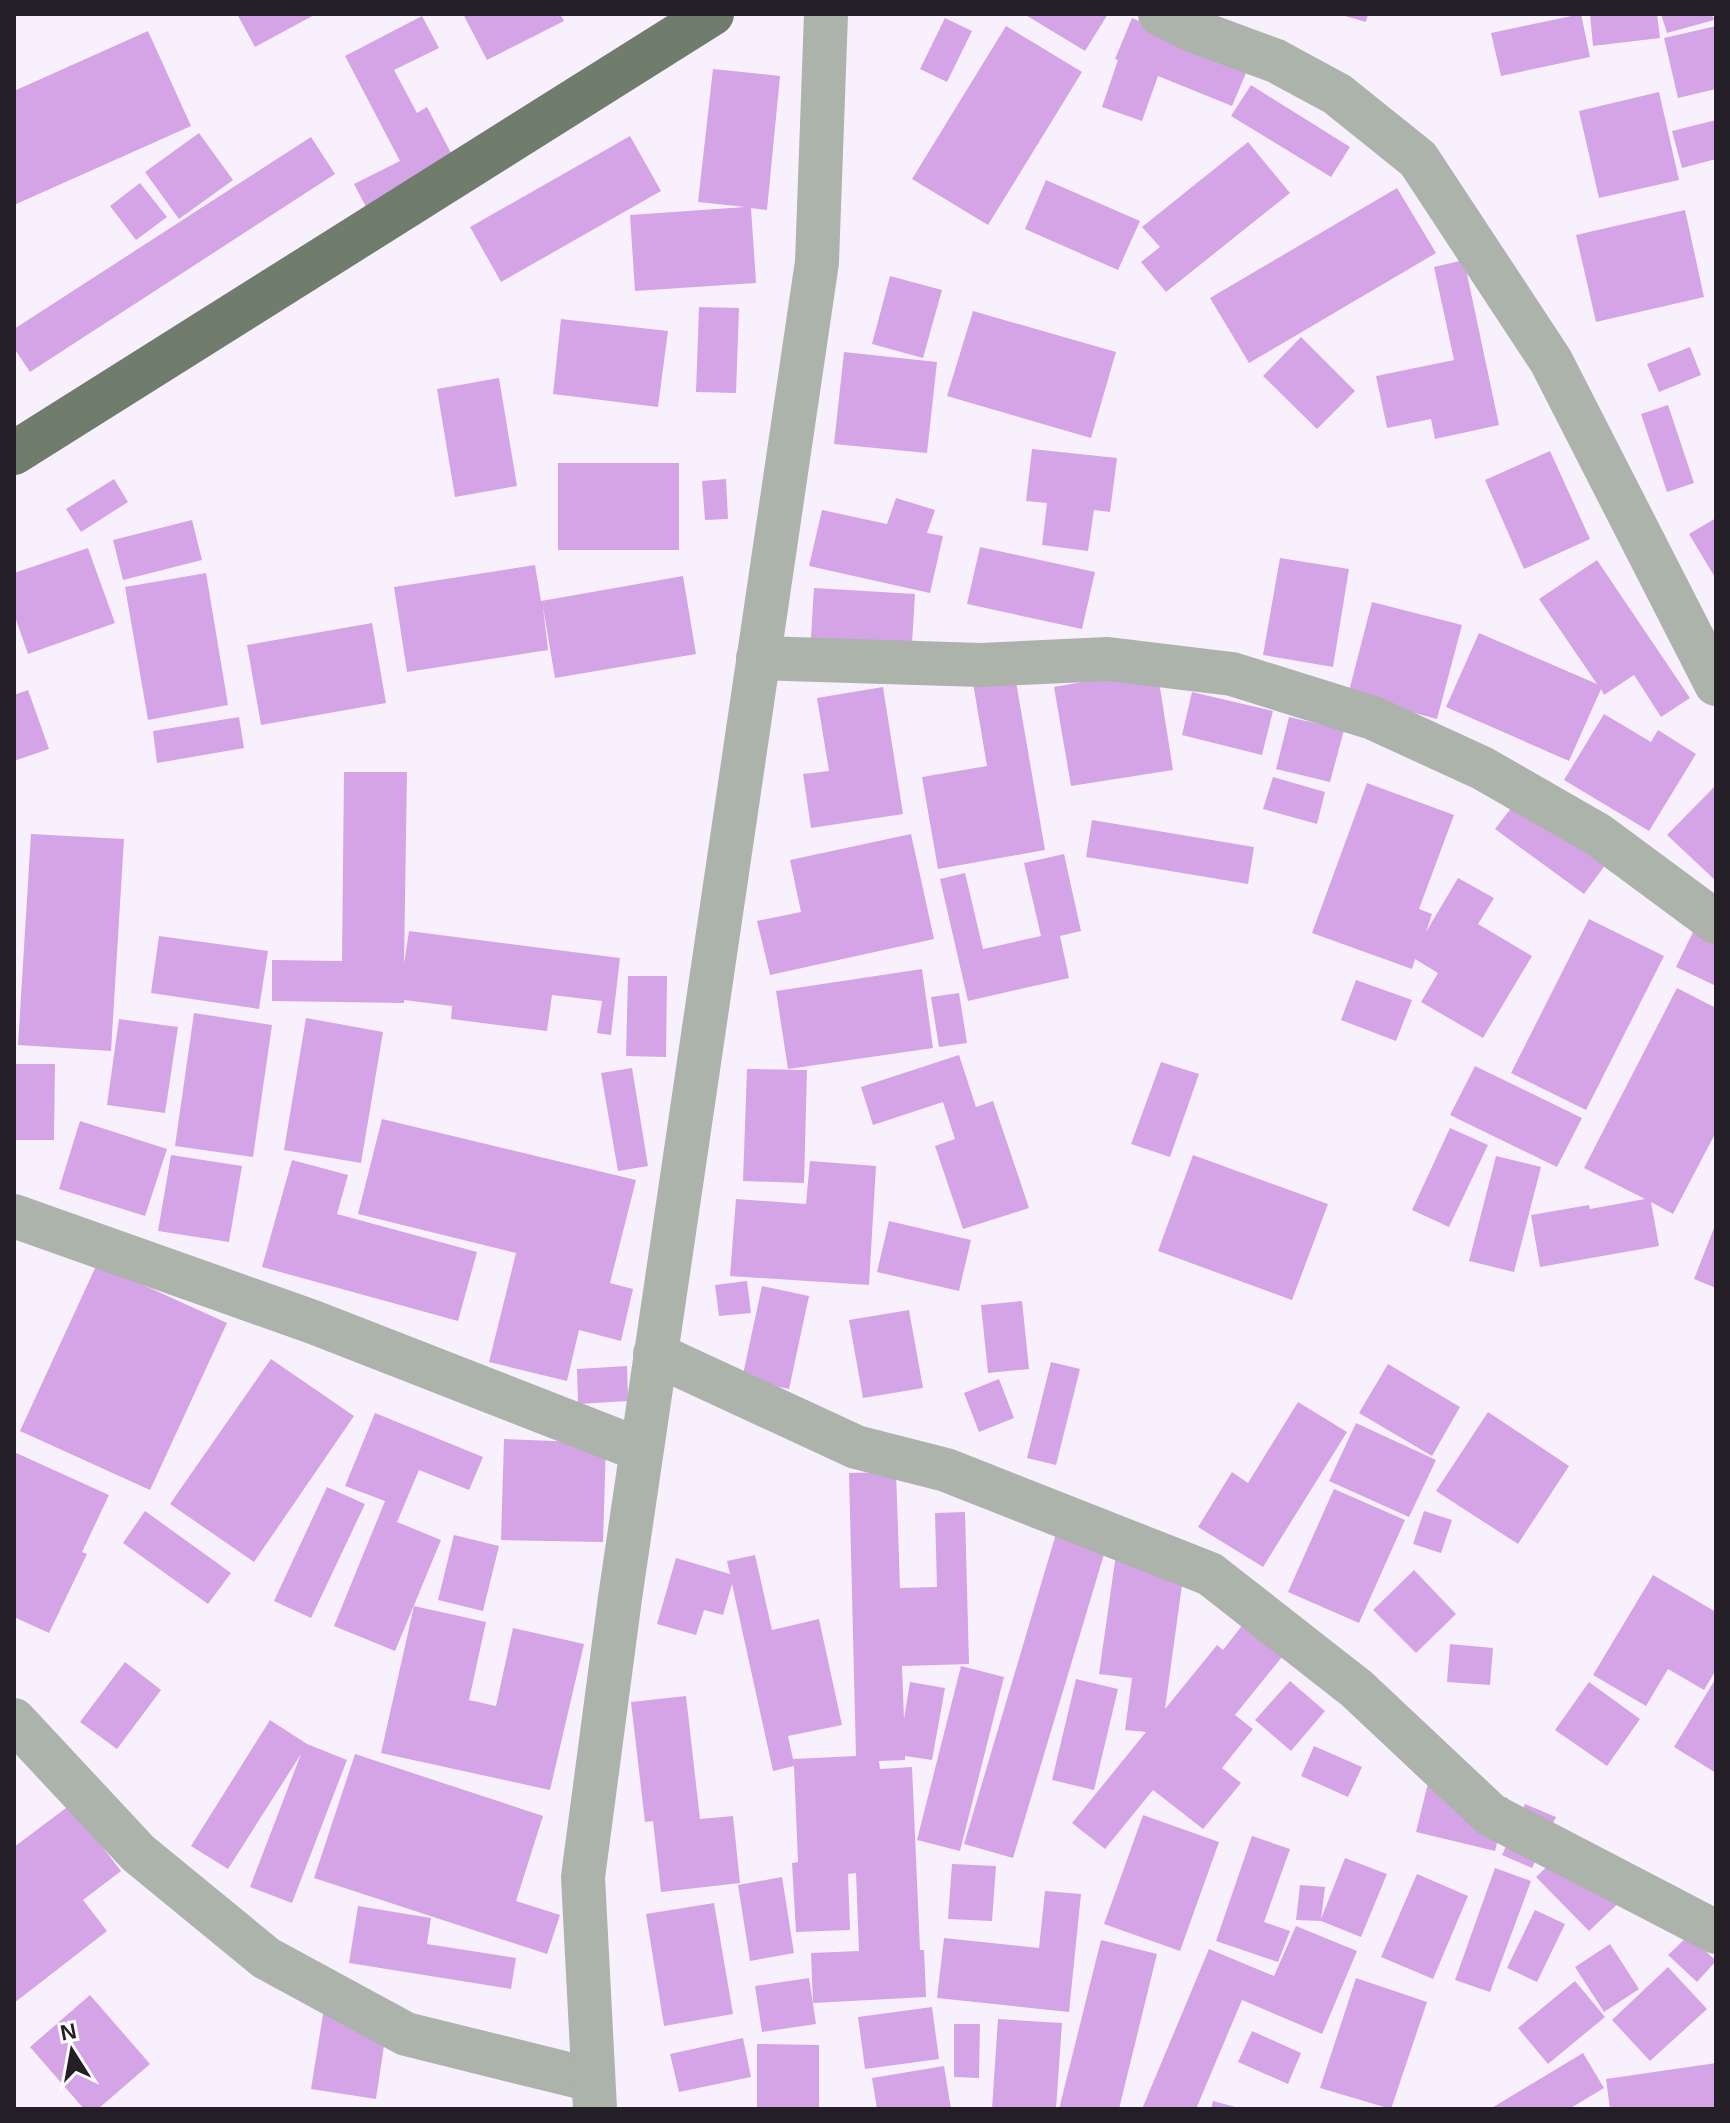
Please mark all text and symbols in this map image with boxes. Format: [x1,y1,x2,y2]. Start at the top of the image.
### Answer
north arrow [32,2011,112,2091]
text: N [58,2018,78,2046]

